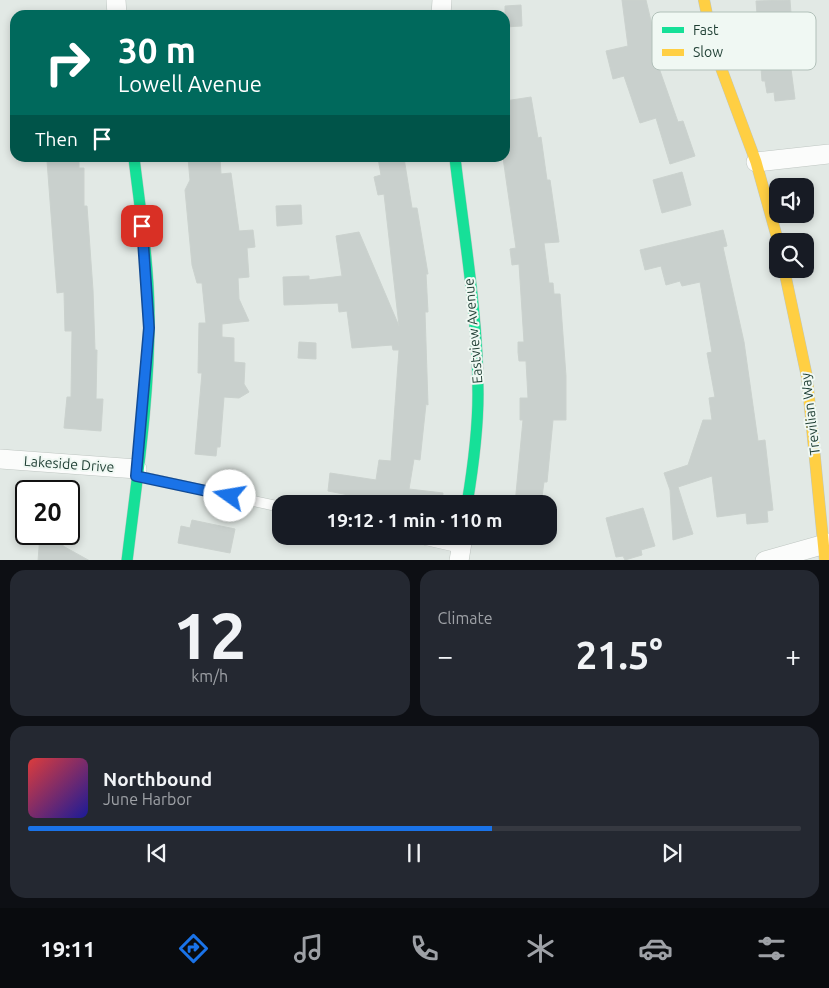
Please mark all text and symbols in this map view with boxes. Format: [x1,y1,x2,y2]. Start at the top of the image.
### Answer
legend [652,12,816,70]
text: Fast [693,22,719,38]
icon: right [35,30,100,95]
text: 30 m [118,30,196,70]
text: Slow [693,44,723,60]
text: Lowell Avenue [118,71,262,96]
icon: arrive [88,125,116,153]
text: Then [35,128,78,150]
map controls [769,178,814,278]
button: sound [769,178,814,223]
pin [121,205,163,247]
icon: arrive [128,212,156,240]
button: search [769,233,814,278]
street label: Eastview Avenue [460,278,486,384]
street label: Trevilian Way [797,372,823,456]
street label: Lakeside Drive [23,453,115,475]
position arrow [203,469,255,521]
speed limit sign: 20 [15,480,80,545]
text: 19:12 · 1 min · 110 m [327,509,502,531]
text: 12 [173,598,246,671]
text: Climate [438,609,493,627]
text: 21.5° [576,634,663,676]
text: − [438,640,453,671]
text: + [785,640,801,671]
text: km/h [191,667,228,685]
text: Northbound [103,768,212,790]
text: June Harbor [103,790,192,808]
icon: previous [143,839,171,867]
icon: pause [400,839,428,867]
icon: next [658,839,686,867]
icon: directions [176,931,211,966]
icon: music [291,931,326,966]
icon: phone [407,931,442,966]
icon: climate [523,931,558,966]
icon: car [638,931,673,966]
icon: filters [754,931,789,966]
text: 19:11 [40,936,95,961]

